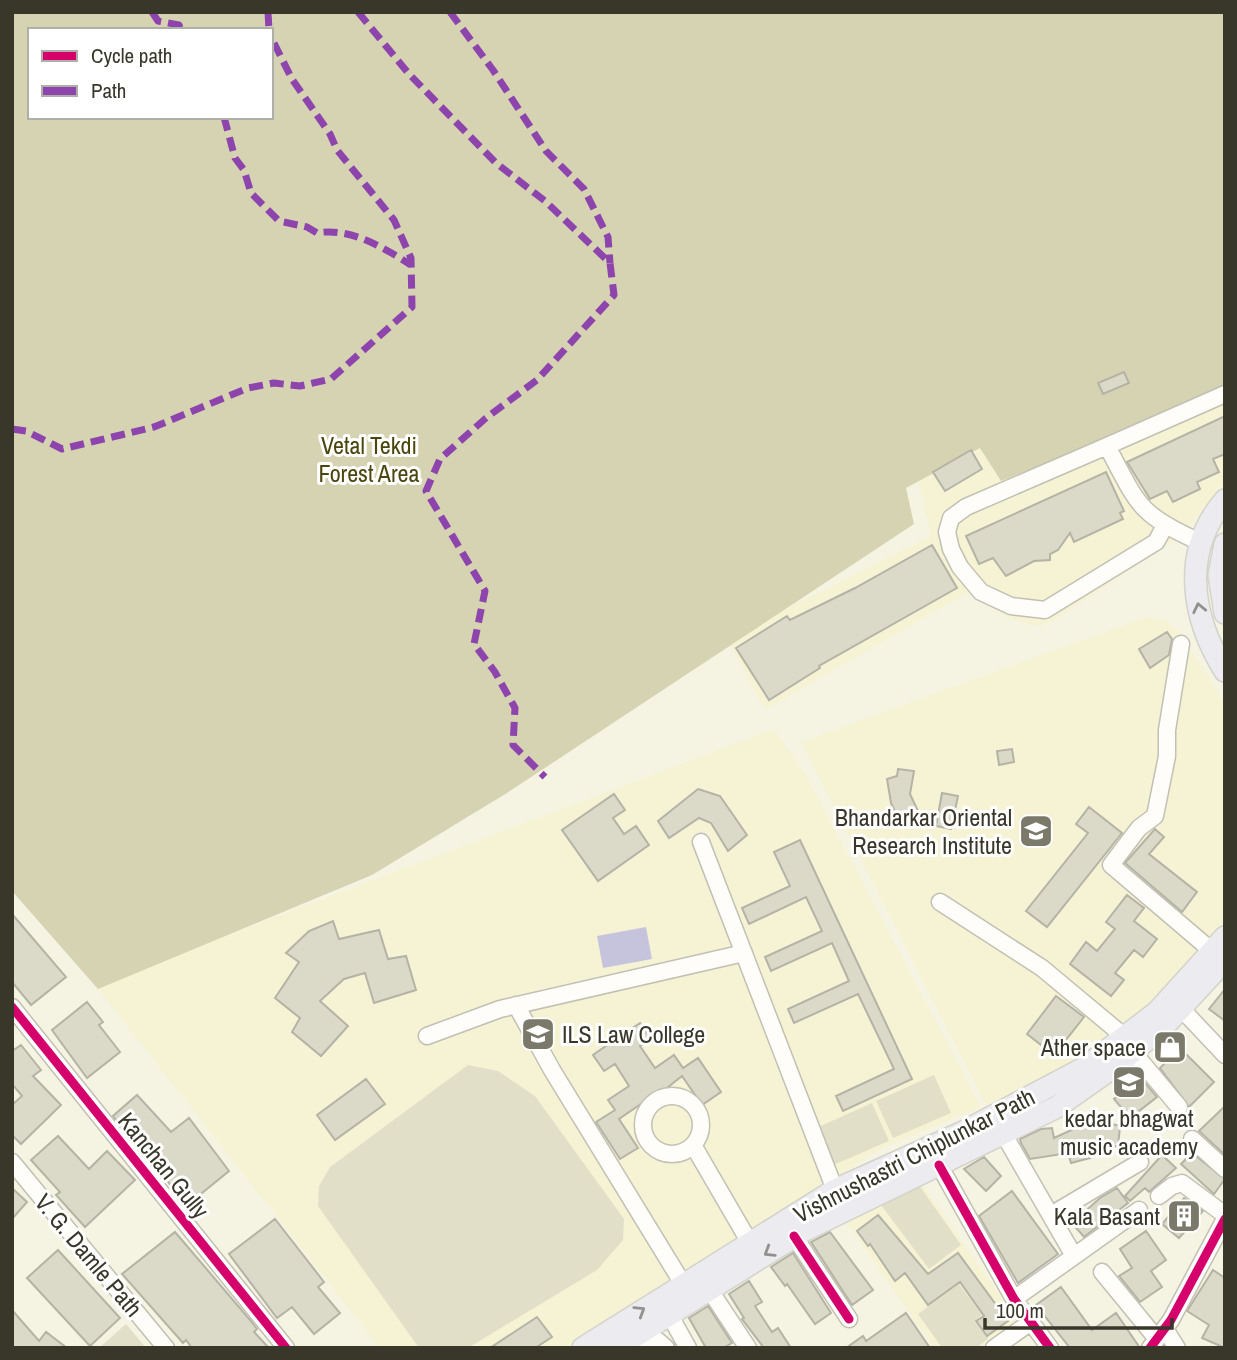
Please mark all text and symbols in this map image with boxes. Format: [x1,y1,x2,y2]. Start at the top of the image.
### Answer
legend [28,28,273,119]
text: Cycle path [91,41,172,70]
text: Path [91,76,126,105]
park label: Vetal Tekdi Forest Area [319,429,419,489]
one-way arrow [1192,603,1207,615]
place label: Bhandarkar Oriental Research Institute [835,801,1012,861]
school or university icon: Bhandarkar Oriental Research Institute [1017,812,1055,850]
school or university icon: ILS Law College [519,1015,557,1053]
place label: ILS Law College [562,1018,705,1050]
shop icon: Ather space [1151,1028,1189,1066]
place label: Ather space [1040,1031,1146,1063]
school or university icon: kedar bhagwat music academy [1110,1063,1148,1101]
street label: Vishnushastri Chiplunkar Path [788,1080,1040,1230]
place label: kedar bhagwat music academy [1060,1102,1198,1162]
street label: Kanchan Gully [111,1105,217,1225]
street label: V. G. Damle Path [28,1187,150,1323]
building icon: Kala Basant [1165,1197,1203,1235]
place label: Kala Basant [1054,1200,1161,1232]
one-way arrow [764,1243,777,1256]
scale bar [985,1286,1172,1330]
text: 100 m [996,1296,1044,1325]
one-way arrow [633,1307,646,1320]

